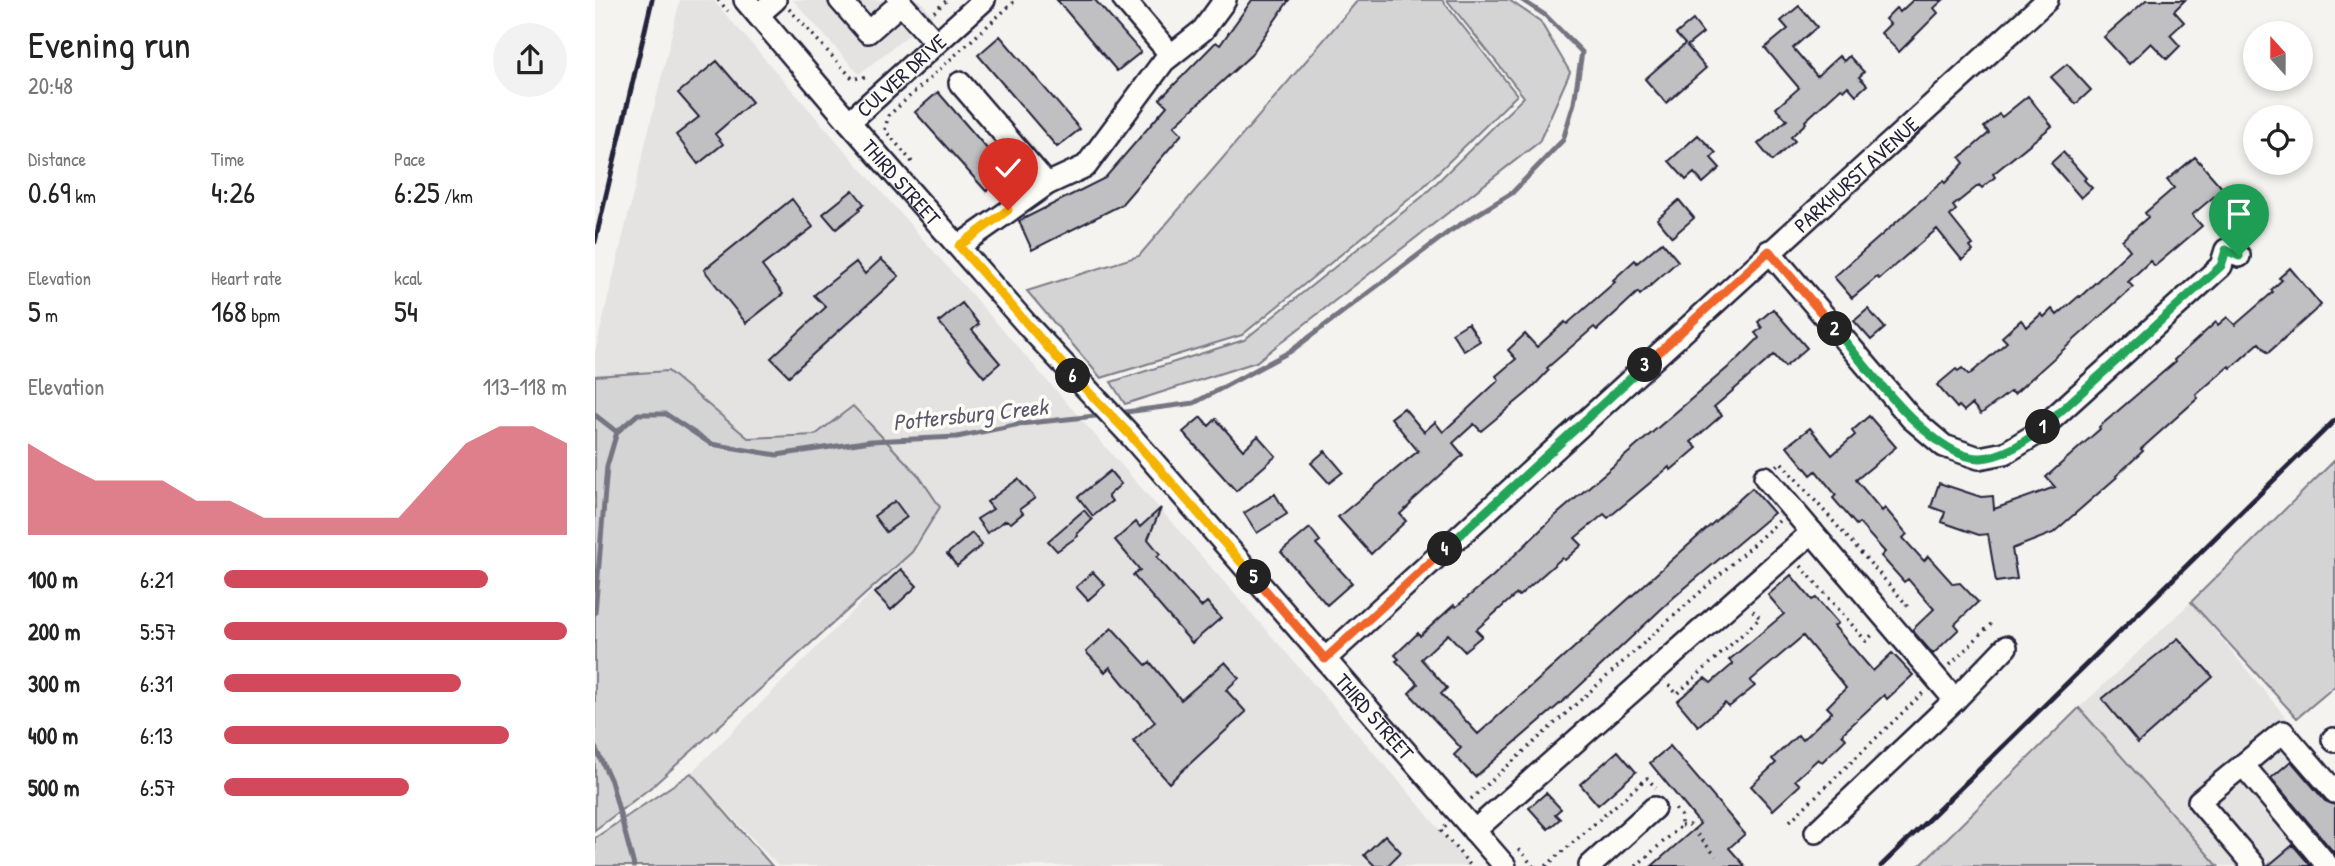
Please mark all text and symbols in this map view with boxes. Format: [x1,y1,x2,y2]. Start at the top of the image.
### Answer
text: Evening run [28,18,191,70]
north arrow [2243,21,2313,91]
map controls [2243,21,2313,175]
button: share [493,23,567,97]
street label: CULVER DRIVE [850,27,952,123]
text: 20:48 [28,70,73,101]
button: locate [2243,105,2313,175]
street label: PARKHURST AVENUE [1787,110,1925,239]
street label: THIRD STREET [856,132,948,232]
pin [978,138,1038,210]
text: Distance [28,146,86,172]
text: Time [211,146,245,172]
text: Pace [394,146,426,172]
icon: check [989,149,1027,187]
text: 0.69 [28,172,71,212]
text: 4:26 [211,172,255,212]
text: 6:25 [394,172,440,212]
text: km [71,183,96,209]
text: /km [440,183,473,209]
pin [2209,184,2269,256]
icon: arrive [2220,195,2258,233]
text: Elevation [28,265,91,291]
text: Heart rate [211,265,282,291]
text: kcal [394,265,422,291]
text: 5 [28,291,41,331]
text: 168 [211,291,247,331]
text: 54 [394,291,418,331]
text: m [41,302,58,328]
text: bpm [247,302,280,328]
pin: 2 [1817,312,1853,346]
text: 2 [1830,315,1839,341]
pin: 3 [1627,348,1663,382]
text: 3 [1640,351,1649,377]
pin: 6 [1056,358,1091,394]
text: 6 [1069,362,1076,388]
text: Elevation [28,371,104,402]
text: 113–118 m [483,371,567,402]
water label: Pottersburg Creek [891,390,1051,439]
pin: 1 [2025,410,2061,444]
text: 1 [2039,413,2046,439]
pin: 4 [1427,532,1463,566]
text: 4 [1441,535,1448,561]
pin: 5 [1237,560,1271,594]
text: 5 [1249,563,1258,589]
text: 100 m [28,564,78,595]
text: 6:21 [140,564,174,595]
text: 200 m [28,616,80,647]
text: 5:57 [140,616,176,647]
street label: THIRD STREET [1329,667,1421,767]
text: 300 m [28,668,80,699]
text: 6:31 [140,668,173,699]
text: 400 m [28,720,78,751]
text: 6:13 [140,720,173,751]
text: 500 m [28,772,79,803]
text: 6:57 [140,772,176,803]

